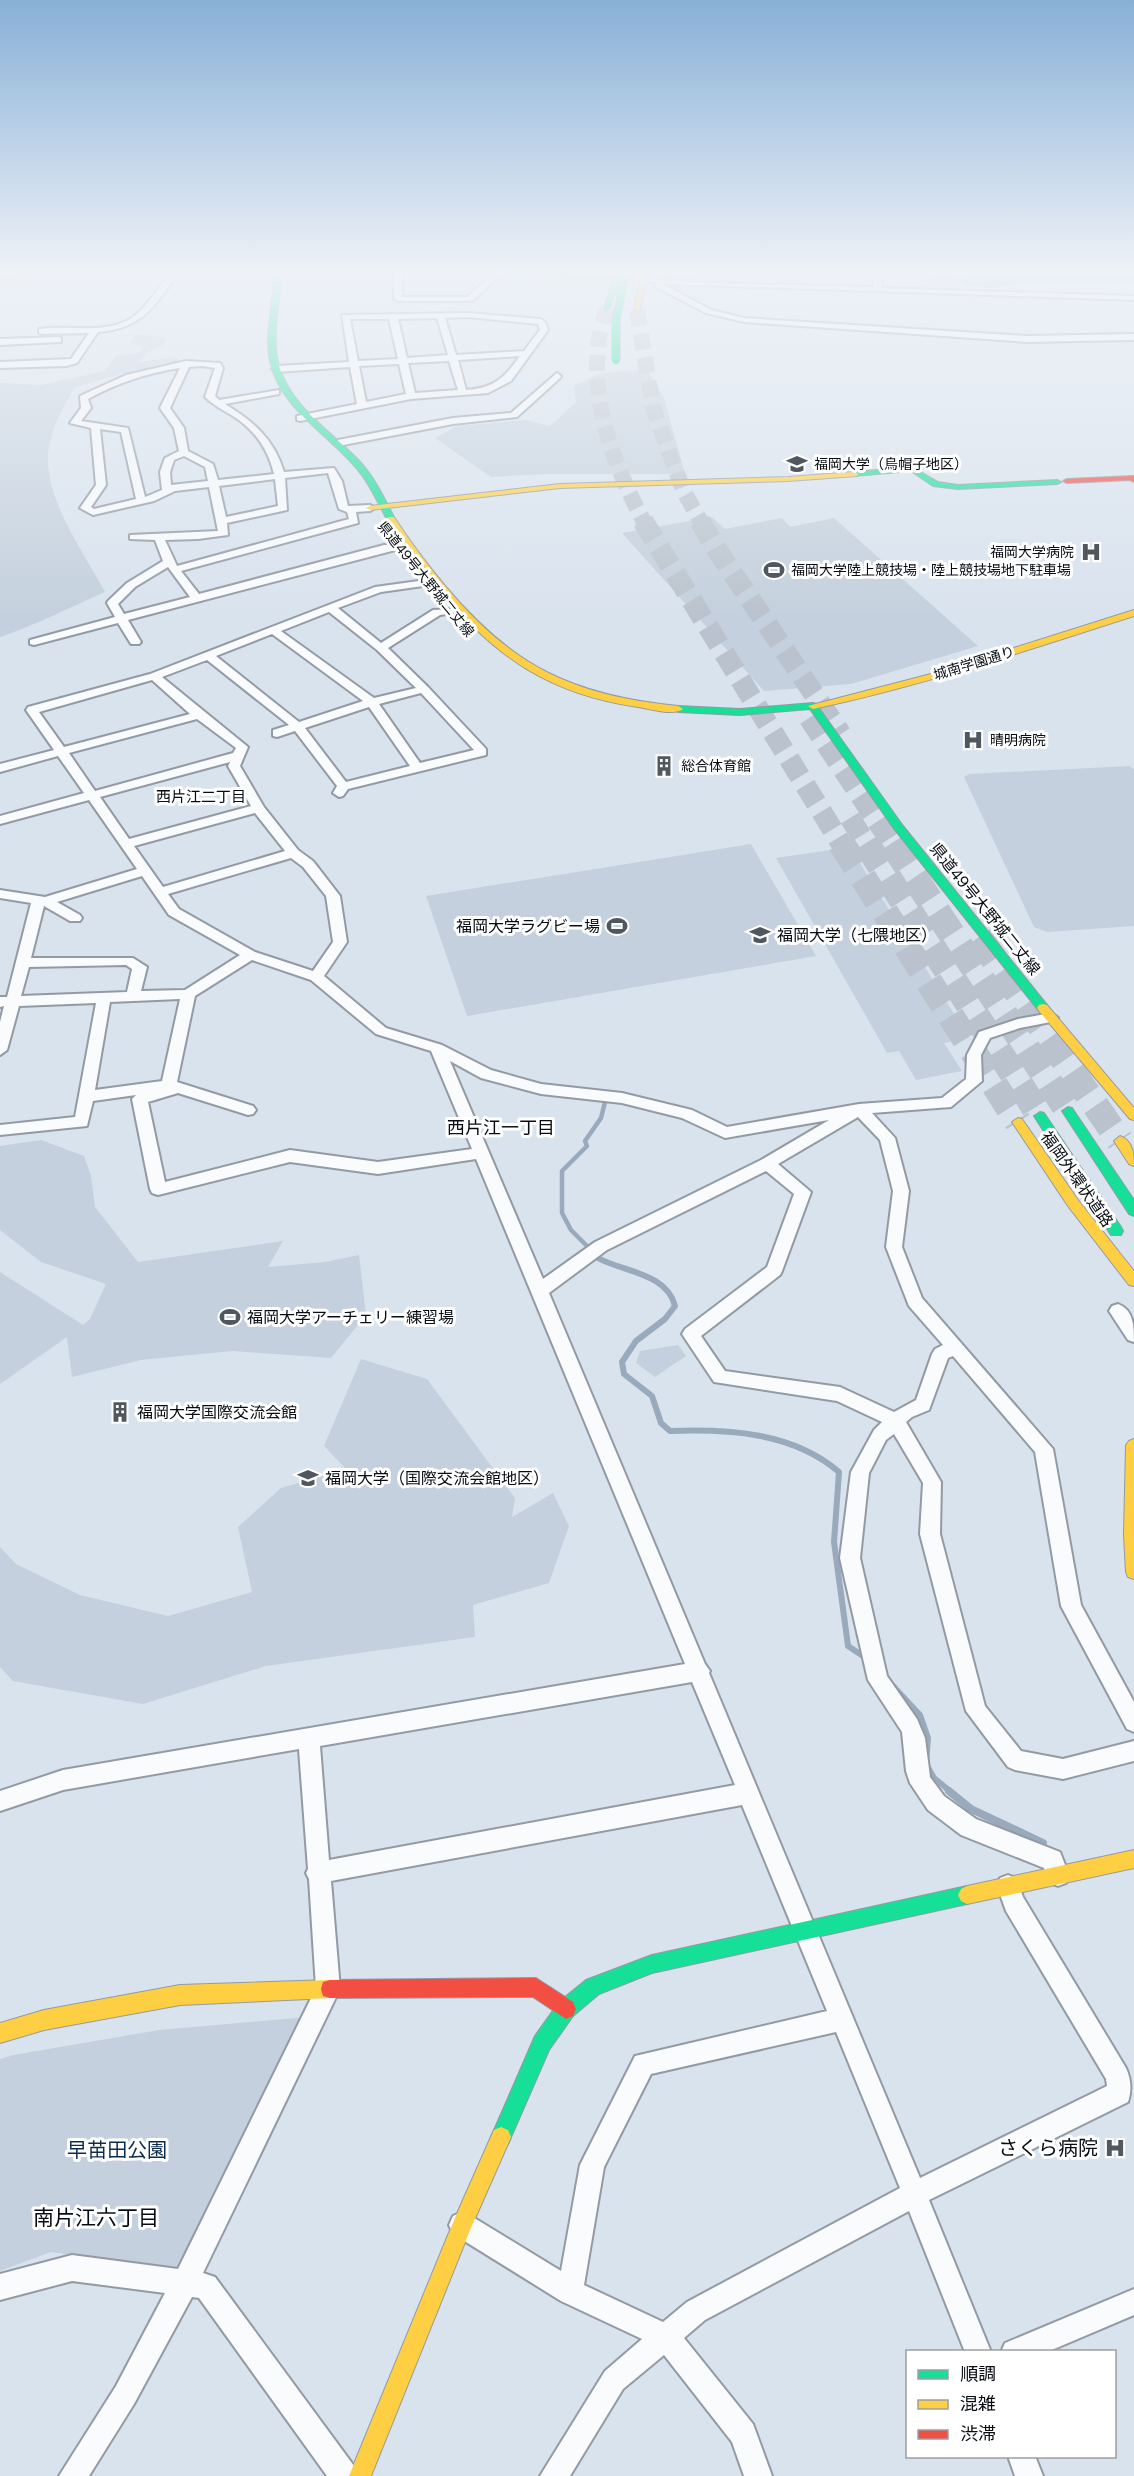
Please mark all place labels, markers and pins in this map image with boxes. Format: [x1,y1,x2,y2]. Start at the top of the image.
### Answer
school or university icon: 福岡大学（烏帽子地区） [785,452,809,476]
place label: 福岡大学（烏帽子地区） [814,455,968,473]
hospital icon: 福岡大学病院 [1079,540,1103,564]
place label: 福岡大学病院 [990,543,1074,561]
sports icon: 福岡大学陸上競技場・陸上競技場地下駐車場 [762,558,786,582]
place label: 福岡大学陸上競技場・陸上競技場地下駐車場 [791,561,1071,579]
hospital icon: 晴明病院 [961,728,985,752]
place label: 晴明病院 [990,731,1046,749]
building icon: 総合体育館 [652,754,676,778]
place label: 総合体育館 [681,757,751,775]
sports icon: 福岡大学ラグビー場 [605,914,629,938]
place label: 福岡大学ラグビー場 [456,916,600,937]
school or university icon: 福岡大学（七隈地区） [748,923,772,947]
place label: 福岡大学（七隈地区） [777,925,937,946]
sports icon: 福岡大学アーチェリー練習場 [218,1305,242,1329]
place label: 福岡大学アーチェリー練習場 [247,1307,454,1328]
building icon: 福岡大学国際交流会館 [108,1400,132,1424]
place label: 福岡大学国際交流会館 [137,1402,297,1423]
school or university icon: 福岡大学（国際交流会館地区） [296,1466,320,1490]
place label: 福岡大学（国際交流会館地区） [325,1468,549,1489]
place label: さくら病院 [998,2135,1098,2161]
hospital icon: さくら病院 [1103,2136,1127,2160]

